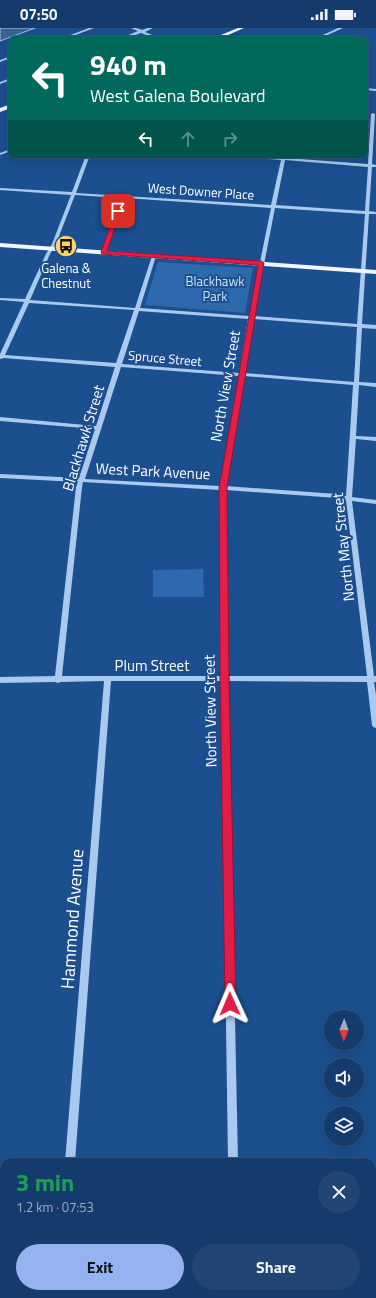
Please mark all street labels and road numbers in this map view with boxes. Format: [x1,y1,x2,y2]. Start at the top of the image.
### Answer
street label: West Downer Place [147,177,255,205]
street label: North View Street [204,328,246,444]
street label: Spruce Street [127,345,203,371]
street label: Blackhawk Street [56,381,110,494]
street label: West Park Avenue [95,457,211,485]
street label: North May Street [326,491,360,602]
street label: Plum Street [115,654,190,677]
street label: North View Street [198,654,222,768]
street label: Hammond Avenue [54,848,90,990]

